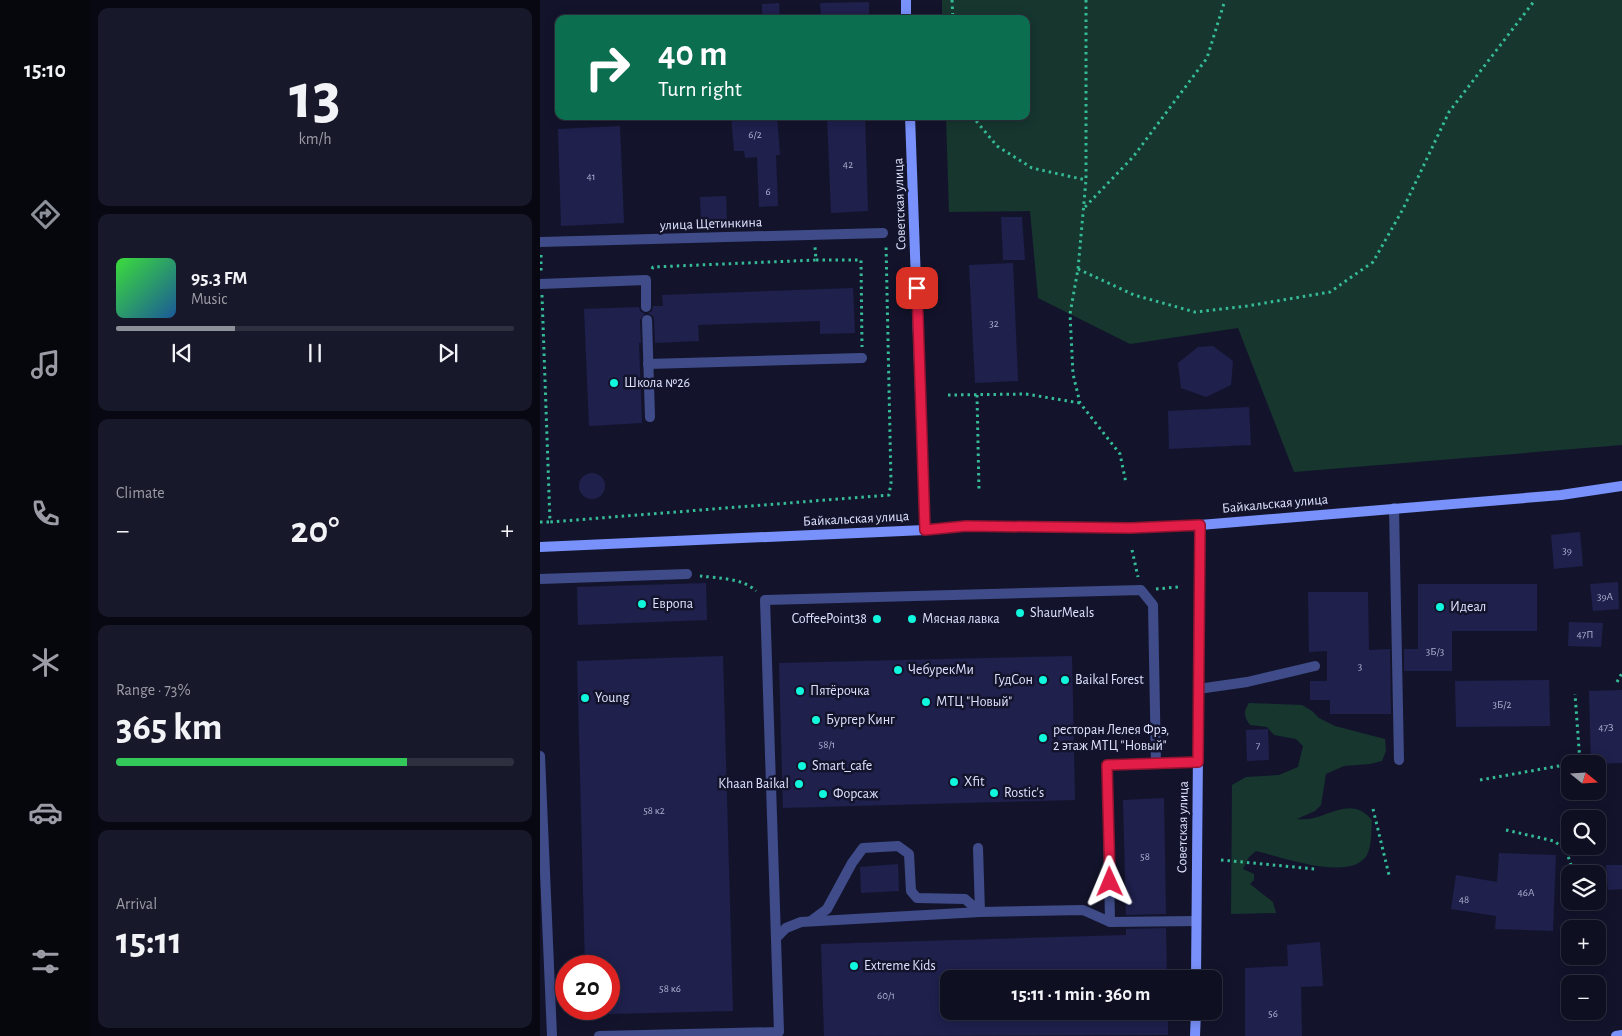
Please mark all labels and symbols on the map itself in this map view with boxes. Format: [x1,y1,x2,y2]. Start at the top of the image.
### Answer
house number: 6/2 [748,129,762,140]
street label: Советская улица [891,157,909,250]
house number: 42 [843,159,853,170]
house number: 41 [586,171,596,182]
house number: 6 [765,186,771,197]
street label: улица Щетинкина [659,215,763,233]
pin [896,267,938,309]
house number: 32 [989,318,999,329]
place label: Школа №26 [624,376,690,390]
marker: Школа №26 [608,377,620,389]
street label: Байкальская улица [1221,492,1329,516]
street label: Байкальская улица [802,509,910,529]
house number: 39 [1562,545,1572,556]
house number: 39А [1597,591,1614,602]
place label: Европа [652,597,694,611]
marker: Европа [636,598,648,610]
place label: Идеал [1450,600,1486,614]
marker: Идеал [1434,601,1446,613]
place label: ShaurMeals [1030,606,1094,620]
marker: ShaurMeals [1014,607,1026,619]
place label: CoffeePoint38 [792,612,867,626]
place label: Мясная лавка [922,612,1000,626]
marker: CoffeePoint38 [871,613,883,625]
marker: Мясная лавка [906,613,918,625]
house number: 47П [1576,629,1594,640]
house number: 3Б/3 [1426,646,1445,657]
house number: 3 [1358,661,1363,672]
place label: ЧебурекМи [908,663,974,677]
marker: ЧебурекМи [892,664,904,676]
place label: ГудСон [994,673,1033,687]
place label: Baikal Forest [1075,673,1144,687]
marker: ГудСон [1037,674,1049,686]
marker: Baikal Forest [1059,674,1071,686]
place label: Пятёрочка [810,684,870,698]
marker: Пятёрочка [794,685,806,697]
place label: Young [595,691,630,705]
marker: Young [579,692,591,704]
place label: МТЦ "Новый" [936,695,1012,709]
marker: МТЦ "Новый" [920,696,932,708]
house number: 3Б/2 [1493,699,1512,710]
place label: Бургер Кинг [826,713,895,727]
marker: Бургер Кинг [810,714,822,726]
house number: 47З [1598,722,1614,733]
place label: ресторан Лелея Фрэ, 2 этаж МТЦ "Новый" [1053,723,1169,753]
marker: ресторан Лелея Фрэ, 2 этаж МТЦ "Новый" [1037,732,1049,744]
house number: 58/1 [819,739,835,750]
house number: 7 [1256,740,1261,751]
north arrow [1561,755,1606,800]
place label: Smart_cafe [812,759,872,773]
marker: Smart_cafe [796,760,808,772]
place label: Xfit [964,775,985,789]
marker: Xfit [948,776,960,788]
place label: Khaan Baikal [718,777,789,791]
marker: Khaan Baikal [793,778,805,790]
street label: Советская улица [1175,780,1191,873]
place label: Rostic's [1004,786,1044,800]
place label: Форсаж [833,787,878,801]
marker: Rostic's [988,787,1000,799]
marker: Форсаж [817,788,829,800]
house number: 58 к2 [643,805,665,816]
house number: 58 [1140,851,1150,862]
position arrow [1083,855,1135,907]
house number: 46А [1518,887,1535,898]
house number: 48 [1459,894,1469,905]
speed limit sign: 20 [555,955,620,1020]
place label: Extreme Kids [864,959,936,973]
marker: Extreme Kids [848,960,860,972]
house number: 58 к6 [659,983,681,994]
house number: 60/1 [877,990,895,1001]
house number: 56 [1268,1008,1278,1019]

